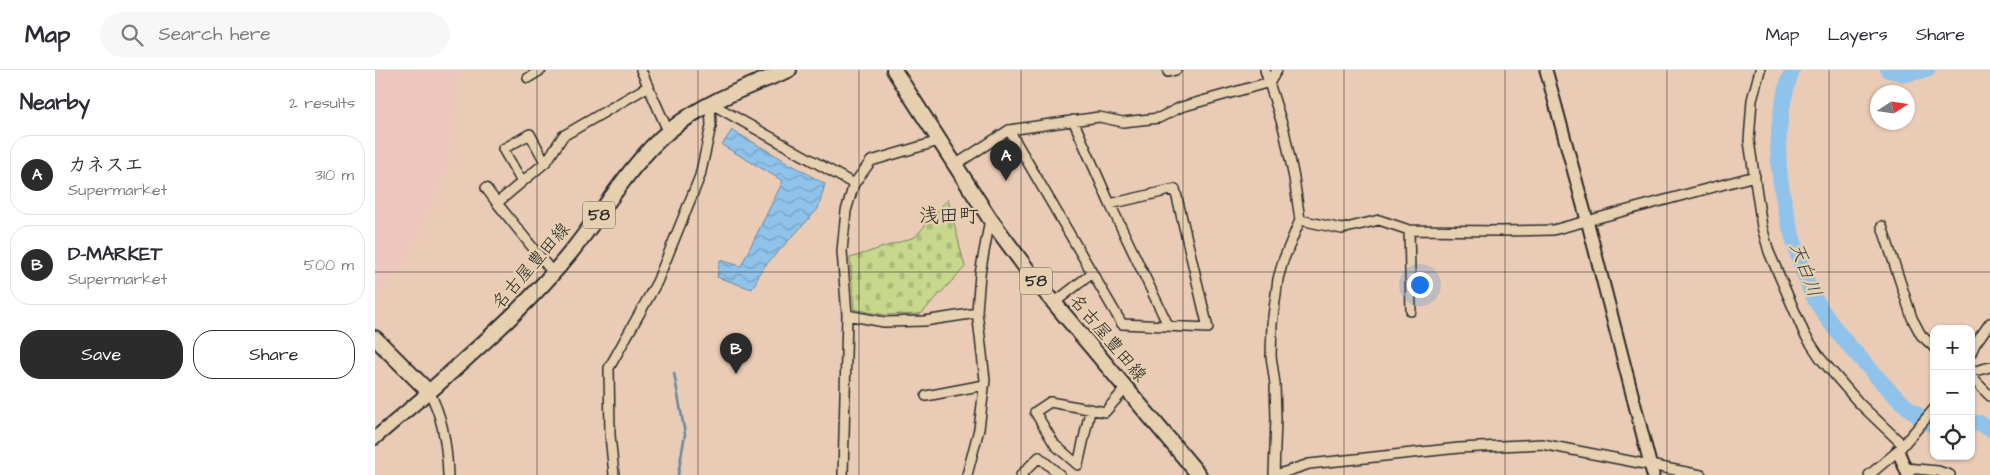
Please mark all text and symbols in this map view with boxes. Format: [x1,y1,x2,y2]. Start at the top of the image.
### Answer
search box [100,12,450,57]
text: Map [25,18,70,52]
icon: search [118,21,146,49]
text: Search here [158,21,271,48]
text: Map [1765,22,1799,47]
text: Layers [1827,22,1888,47]
text: Share [1916,22,1965,47]
north arrow [1870,85,1915,130]
text: Nearby [20,88,90,117]
text: 2 results [289,92,355,114]
pin: A [990,140,1022,181]
text: カネスエ [68,152,143,179]
text: A [32,164,42,186]
text: 310 m [315,164,354,186]
text: Supermarket [68,179,167,201]
road number: 58 [583,202,615,228]
district label: 浅田町 [919,202,979,230]
street label: 名古屋豊田線 [486,217,576,315]
water label: 天白川 [1782,239,1828,301]
text: D-MARKET [68,241,162,268]
text: B [31,254,43,276]
text: 500 m [304,254,354,276]
text: Supermarket [68,268,167,290]
road number: 58 [1020,268,1052,295]
your location [1407,272,1433,298]
street label: 名古屋豊田線 [1064,289,1152,387]
map controls [1930,325,1975,460]
button: + [1930,325,1975,370]
button: Save [20,330,183,379]
button: Share [193,330,355,379]
pin: B [720,333,752,374]
button: − [1930,370,1975,415]
button: locate [1930,415,1975,460]

